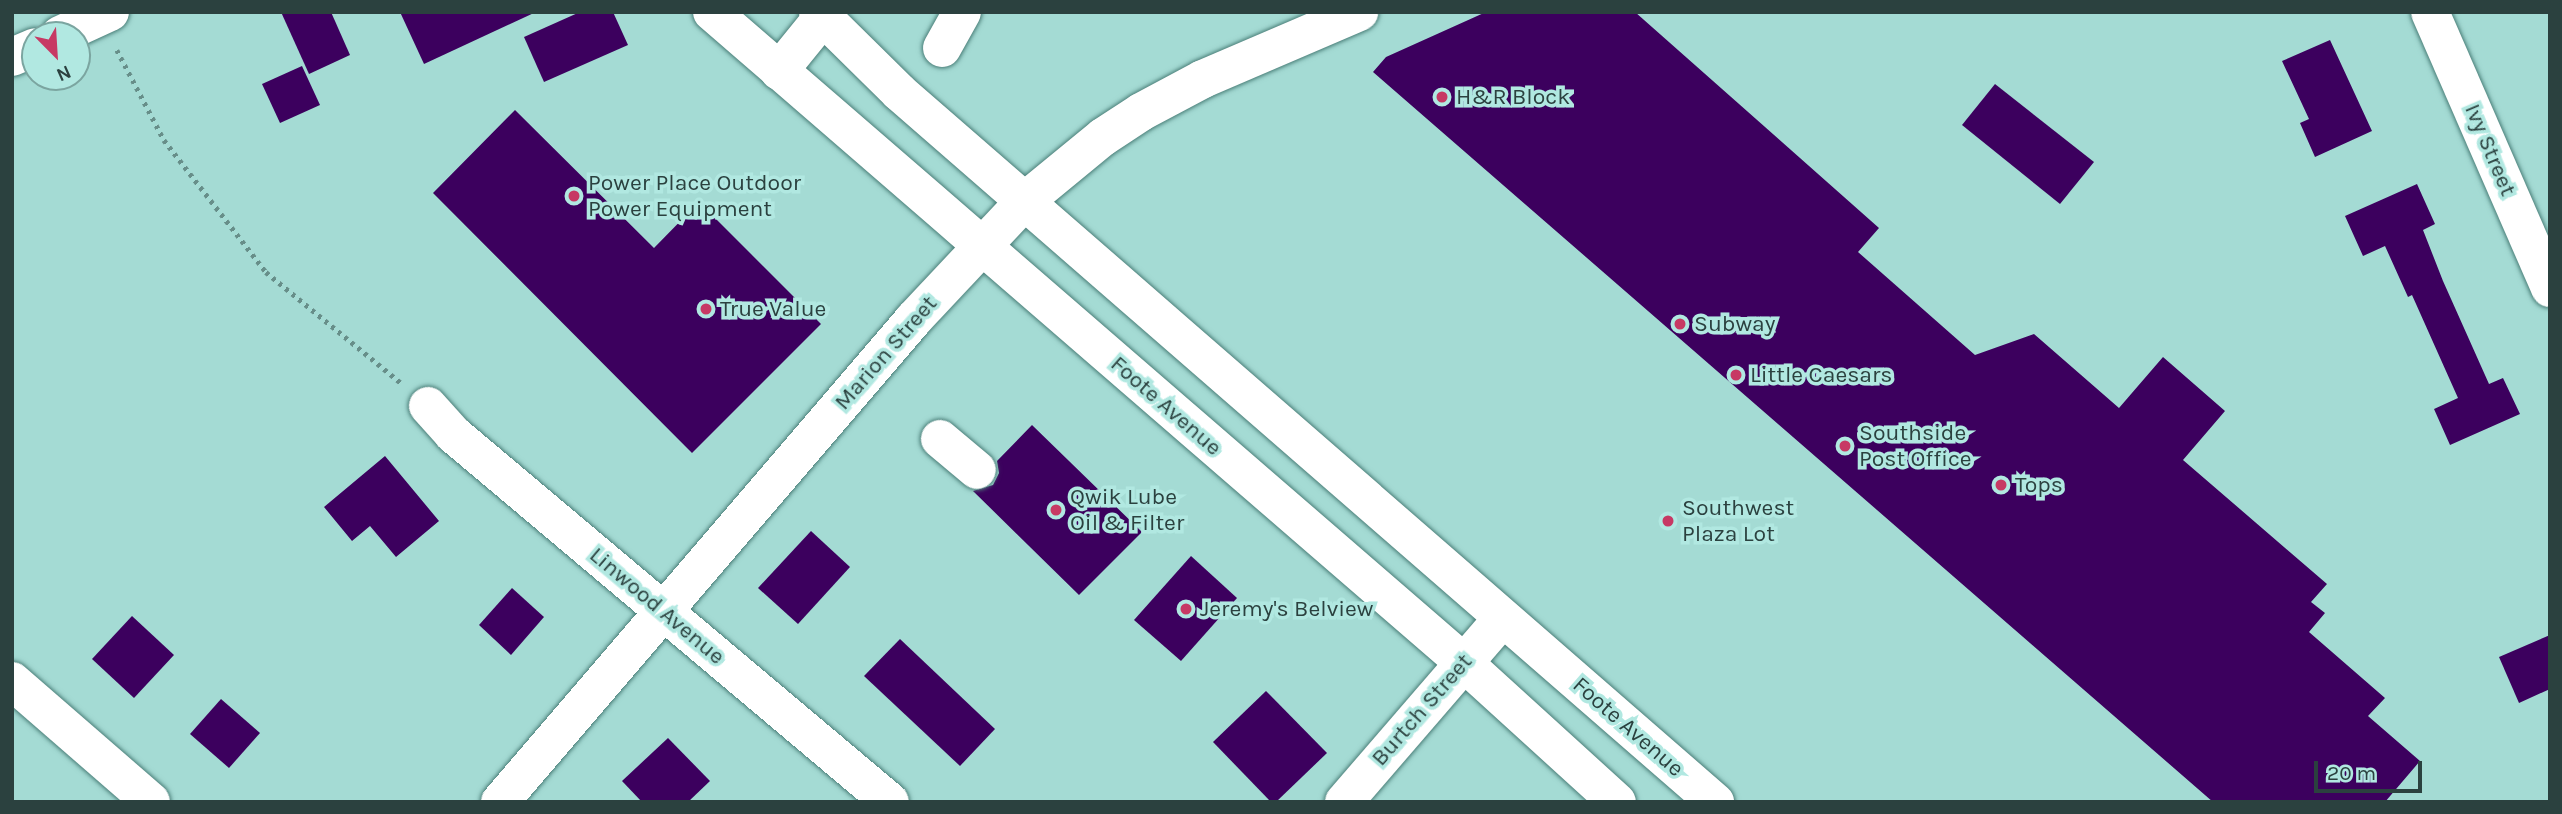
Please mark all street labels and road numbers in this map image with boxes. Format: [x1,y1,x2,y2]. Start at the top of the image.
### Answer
street label: Ivy Street [2458,100,2522,200]
street label: Marion Street [829,290,943,416]
street label: Foote Avenue [1105,350,1227,462]
street label: Linwood Avenue [584,541,730,671]
street label: Burtch Street [1366,648,1478,772]
street label: Foote Avenue [1567,671,1689,783]

